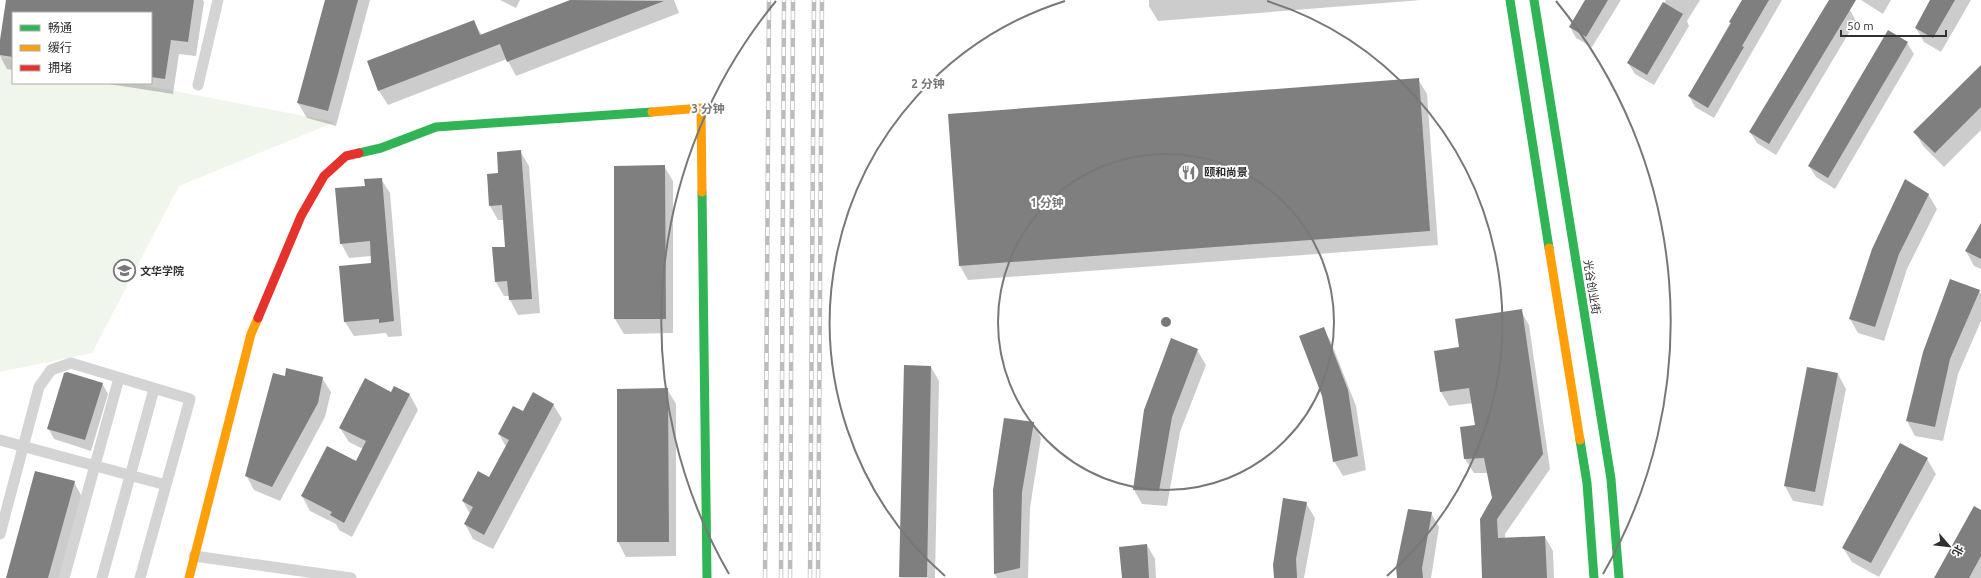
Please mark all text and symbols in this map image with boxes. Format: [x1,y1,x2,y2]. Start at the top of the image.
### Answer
legend [12,12,152,84]
scale bar [1841,12,1946,38]
text: 50 m [1847,19,1874,32]
text: 畅通 [48,21,72,34]
text: 缓行 [48,41,72,54]
text: 拥堵 [48,61,72,74]
text: 2 分钟 [911,77,945,90]
text: 3 分钟 [691,102,725,115]
restaurant icon: 颐和尚景 [1176,159,1202,185]
place label: 颐和尚景 [1204,166,1248,178]
text: 1 分钟 [1030,196,1064,209]
school or university icon: 文华学院 [111,258,137,284]
street label: 光谷创业街 [1582,259,1602,315]
place label: 文华学院 [140,265,184,277]
centre of rings [1159,315,1173,329]
north arrow [1929,526,1969,566]
text: 北 [1950,543,1966,558]

